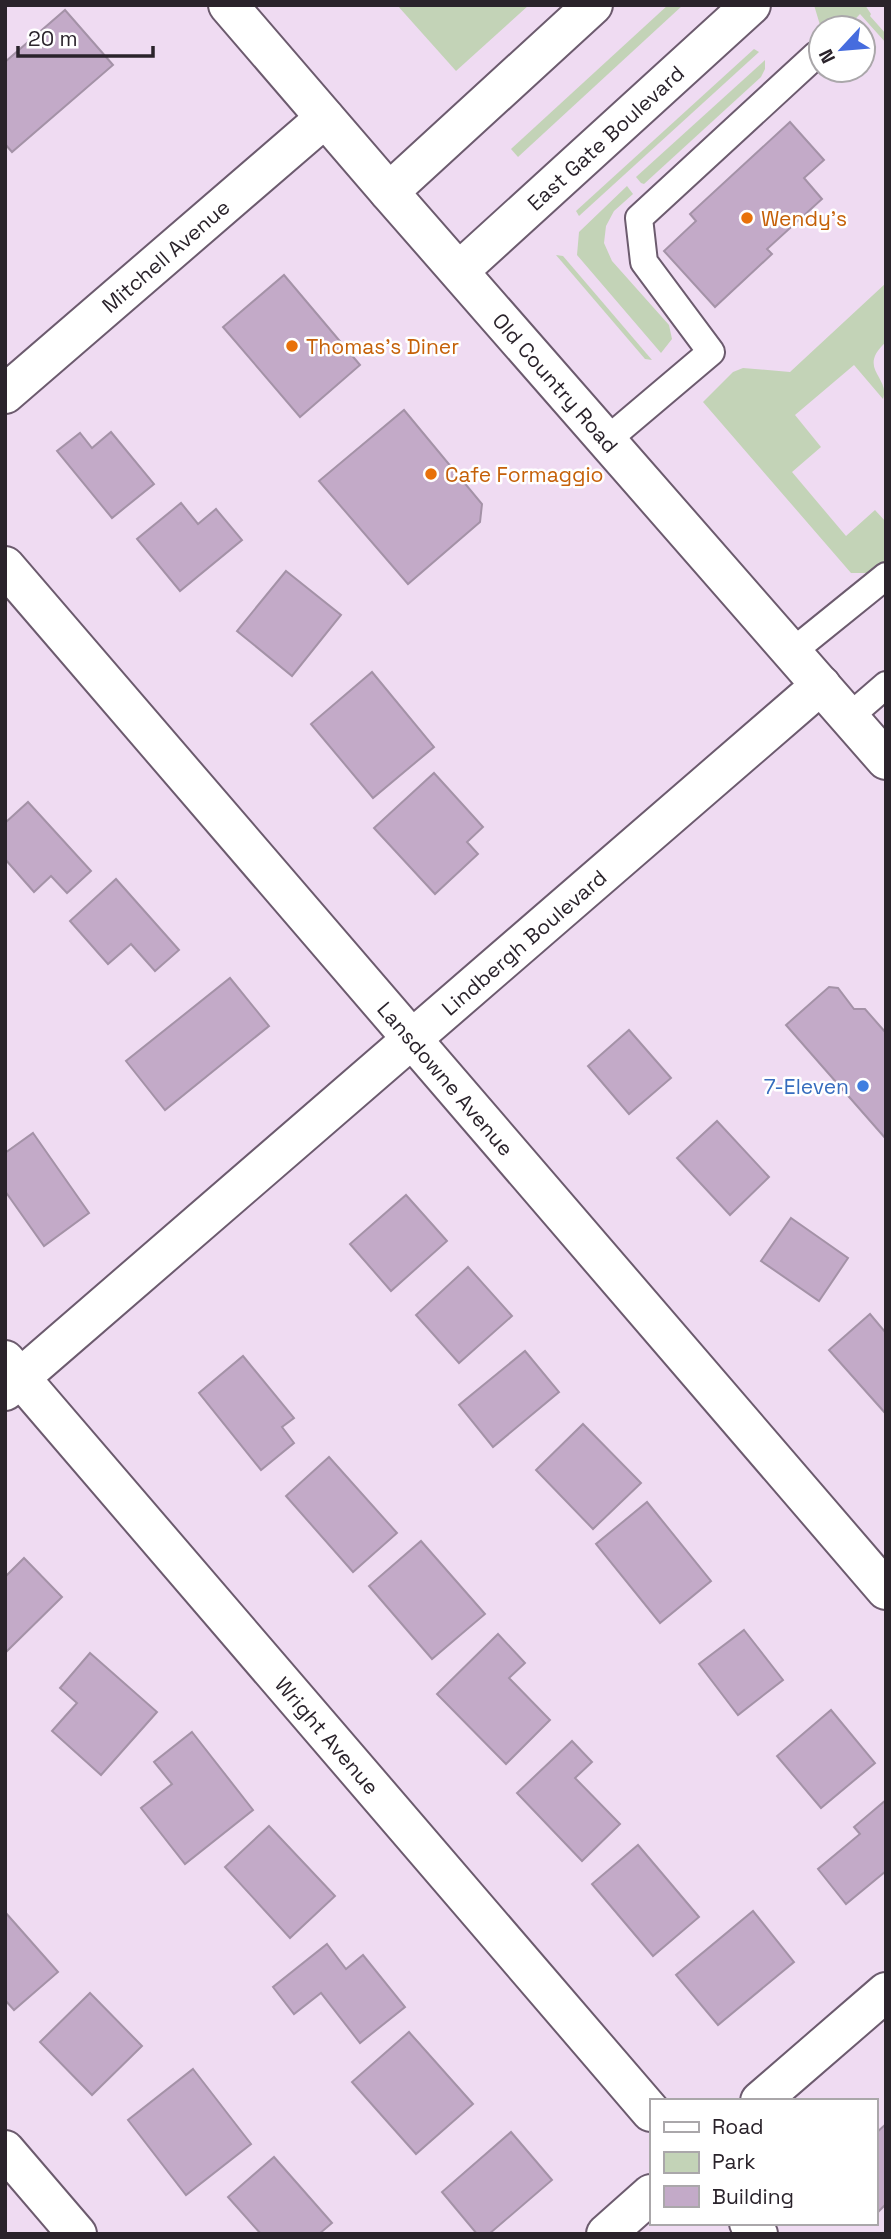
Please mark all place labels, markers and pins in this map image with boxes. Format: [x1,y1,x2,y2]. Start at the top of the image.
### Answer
place label: Wendy's [761,205,847,232]
marker: Wendy's [739,210,755,226]
place label: Thomas's Diner [306,333,459,360]
marker: Thomas's Diner [284,338,300,354]
place label: Cafe Formaggio [445,461,604,488]
marker: Cafe Formaggio [423,466,439,482]
place label: 7-Eleven [764,1073,849,1100]
marker: 7-Eleven [855,1078,871,1094]

